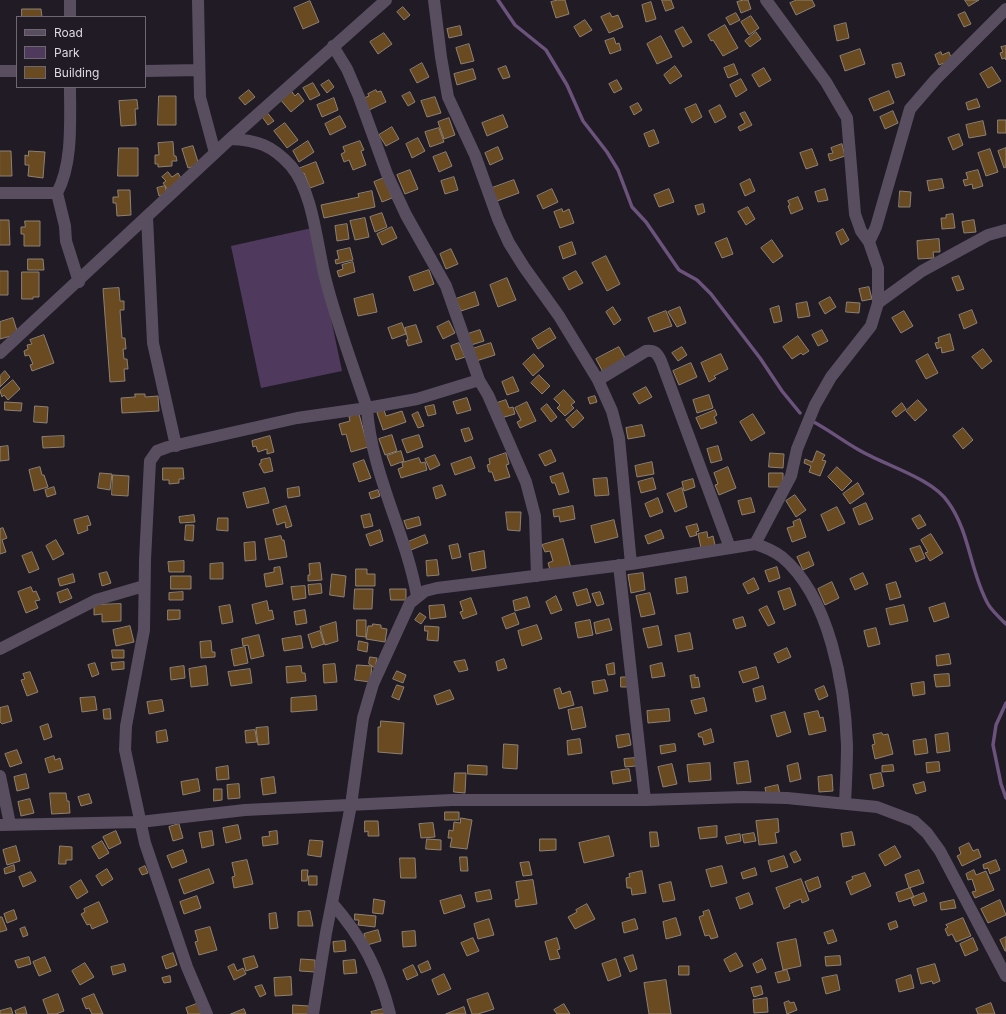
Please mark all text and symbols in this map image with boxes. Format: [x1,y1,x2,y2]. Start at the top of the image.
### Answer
legend [16,16,146,88]
text: Road [54,25,83,40]
text: Park [54,45,80,60]
text: Building [54,65,99,80]

